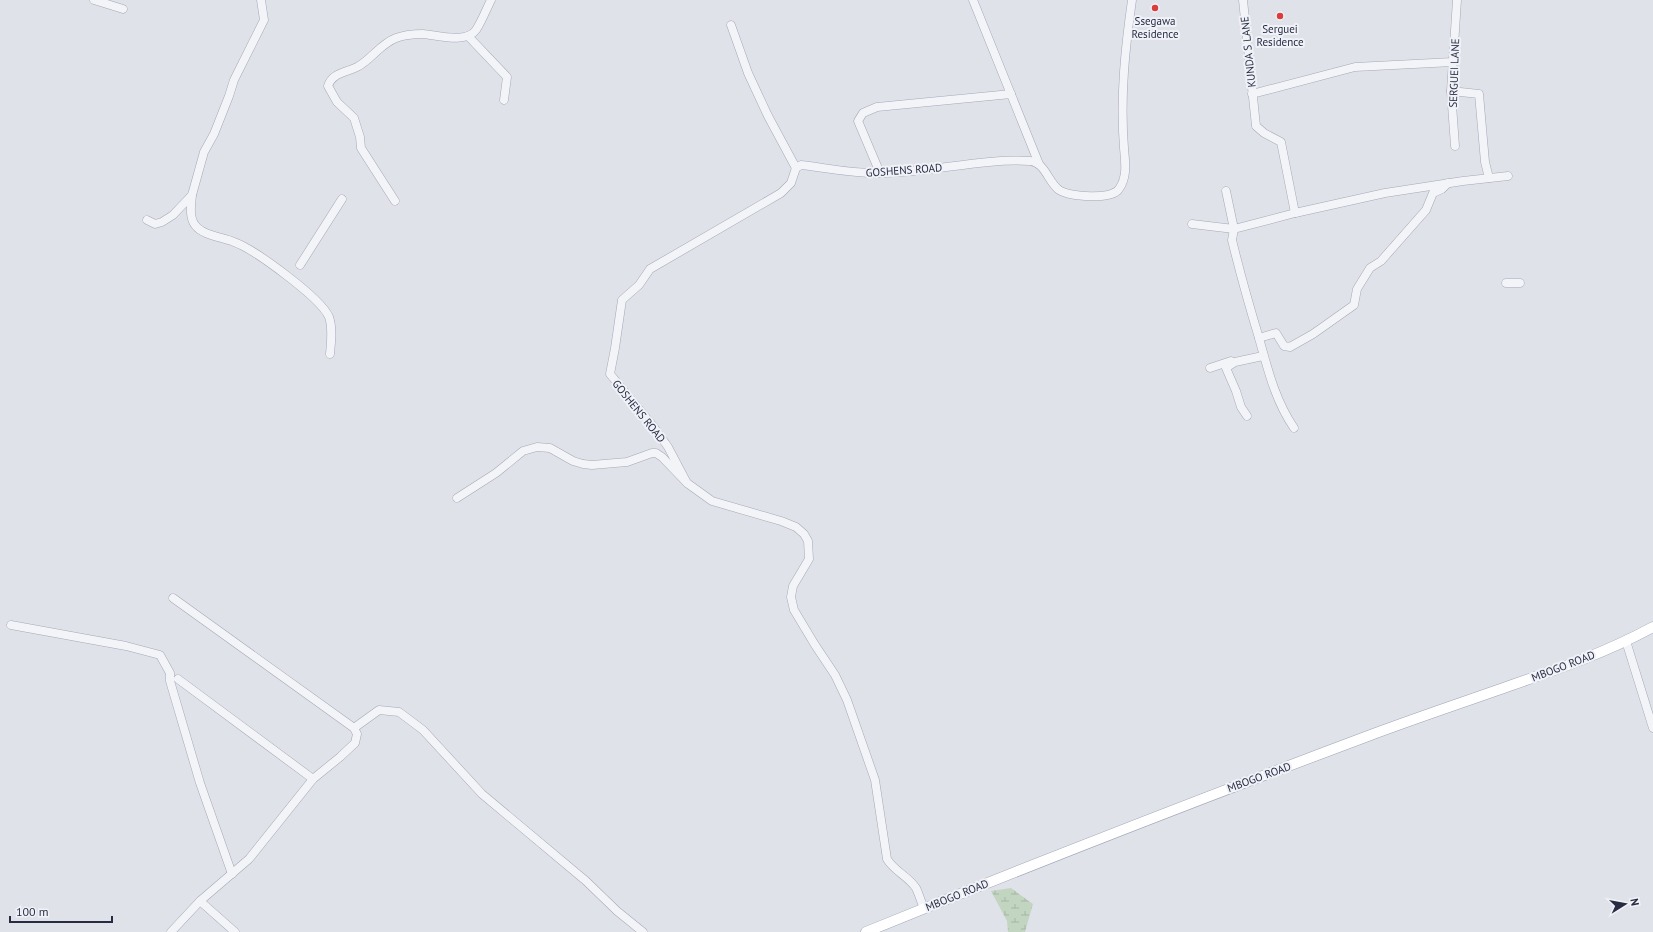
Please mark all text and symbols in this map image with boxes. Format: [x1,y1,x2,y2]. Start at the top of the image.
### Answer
marker: Ssegawa Residence [1150,3,1160,13]
marker: Serguei Residence [1275,11,1285,21]
place label: Ssegawa Residence [1131,14,1179,41]
street label: KUNDA S LANE [1237,16,1259,88]
place label: Serguei Residence [1256,22,1304,49]
street label: SERGUEI LANE [1446,38,1462,108]
street label: GOSHENS ROAD [865,160,943,180]
street label: GOSHENS ROAD [609,377,669,445]
street label: MBOGO ROAD [1529,647,1597,685]
street label: MBOGO ROAD [1225,759,1293,795]
street label: MBOGO ROAD [923,876,991,914]
north arrow [1605,884,1645,924]
text: N [1627,897,1642,907]
scale bar [10,898,112,924]
text: 100 m [16,904,49,919]

